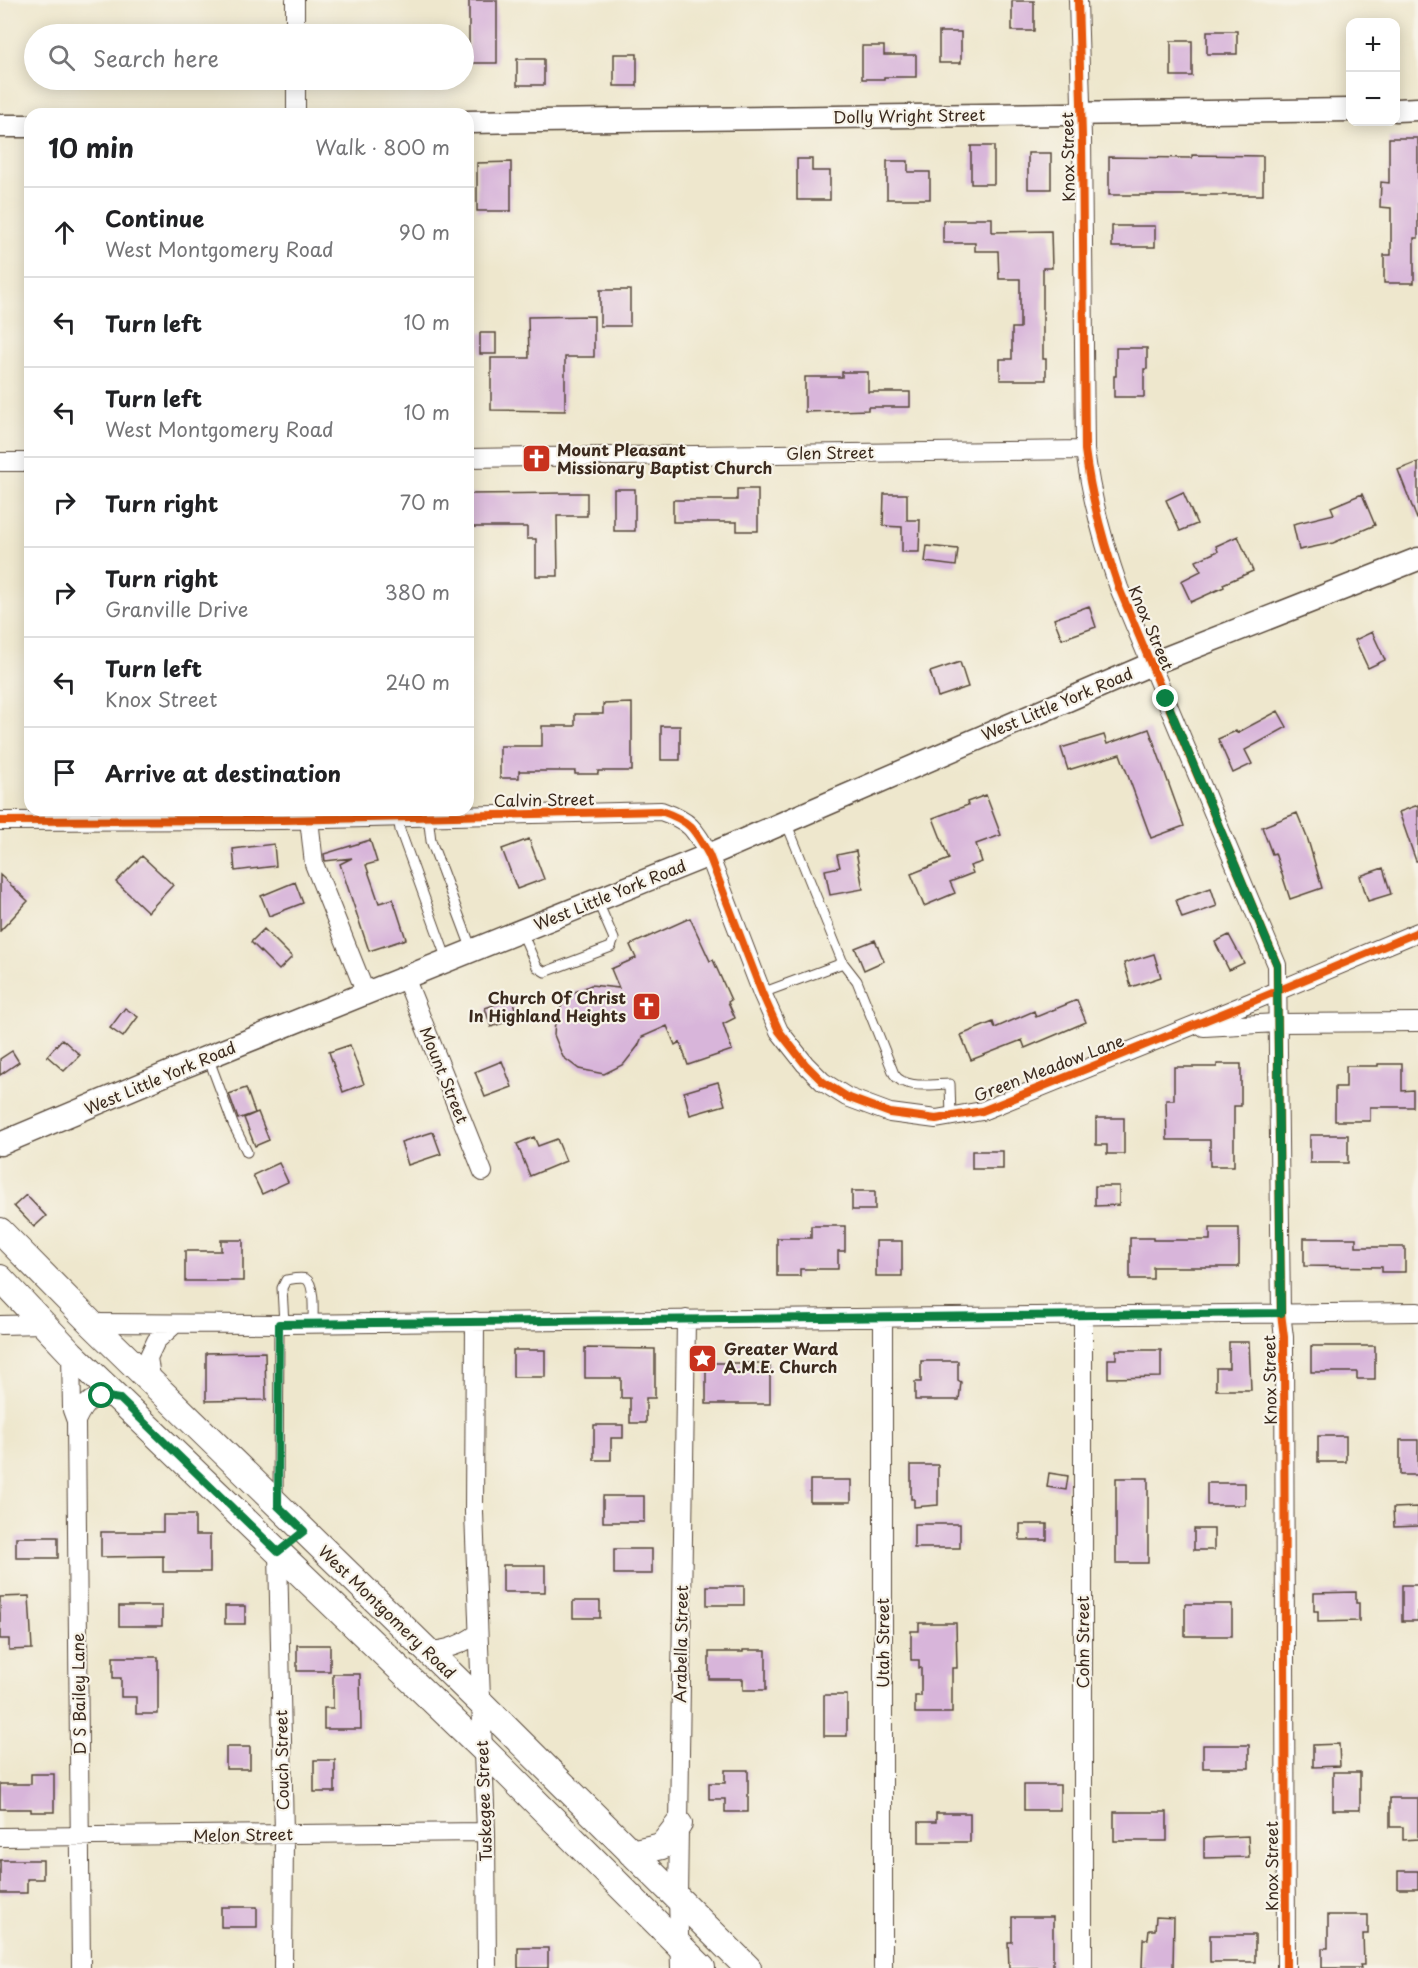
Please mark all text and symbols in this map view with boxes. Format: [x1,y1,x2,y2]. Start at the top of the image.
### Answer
map controls [1346,18,1400,126]
button: + [1346,18,1400,72]
search box [24,24,474,90]
icon: search [45,41,78,74]
text: Search here [93,41,219,74]
button: − [1346,72,1400,126]
street label: Dolly Wright Street [833,102,986,128]
street label: Knox Street [1054,111,1080,202]
text: 10 min [48,128,134,167]
text: Walk · 800 m [315,132,450,162]
text: Continue [105,201,204,234]
icon: ahead [48,216,81,249]
text: 90 m [399,217,450,247]
text: West Montgomery Road [105,234,334,264]
icon: left [48,306,81,339]
text: Turn left [105,306,202,339]
text: 10 m [403,307,450,337]
text: Turn left [105,381,202,414]
icon: left [48,396,81,429]
text: 10 m [403,397,450,427]
text: West Montgomery Road [105,414,334,444]
place label: Mount Pleasant Missionary Baptist Church [557,437,772,479]
street label: Glen Street [786,439,875,465]
church icon: Mount Pleasant Missionary Baptist Church [520,443,552,475]
icon: right [48,486,81,519]
text: Turn right [105,486,218,519]
text: 70 m [400,487,450,517]
text: Turn right [105,561,218,594]
icon: right [48,576,81,609]
text: 380 m [384,577,450,607]
street label: Knox Street [1123,582,1181,674]
text: Granville Drive [105,594,248,624]
text: Turn left [105,651,202,684]
street label: West Little York Road [977,660,1136,746]
icon: left [48,666,81,699]
text: 240 m [385,667,450,697]
text: Knox Street [105,684,217,714]
route end [1152,685,1178,711]
icon: arrive [48,756,81,789]
text: Arrive at destination [105,756,341,789]
street label: Calvin Street [493,786,595,812]
street label: West Little York Road [530,853,689,936]
place label: Church Of Christ In Highland Heights [469,985,626,1027]
church icon: Church Of Christ In Highland Heights [631,991,663,1023]
street label: Mount Street [415,1023,475,1127]
street label: Green Meadow Lane [970,1027,1127,1107]
street label: West Little York Road [80,1034,239,1120]
street label: Knox Street [1256,1334,1282,1425]
place label: Greater Ward A.M.E. Church [724,1336,839,1378]
place icon: Greater Ward A.M.E. Church [687,1342,719,1374]
route start [88,1382,114,1408]
street label: West Montgomery Road [314,1539,462,1683]
street label: Arabella Street [667,1584,693,1703]
street label: Cohn Street [1070,1595,1094,1688]
street label: Utah Street [870,1597,894,1688]
street label: D S Bailey Lane [65,1633,91,1755]
street label: Couch Street [268,1709,294,1810]
street label: Tuskegee Street [469,1740,497,1862]
street label: Melon Street [193,1821,294,1847]
street label: Knox Street [1259,1821,1283,1911]

